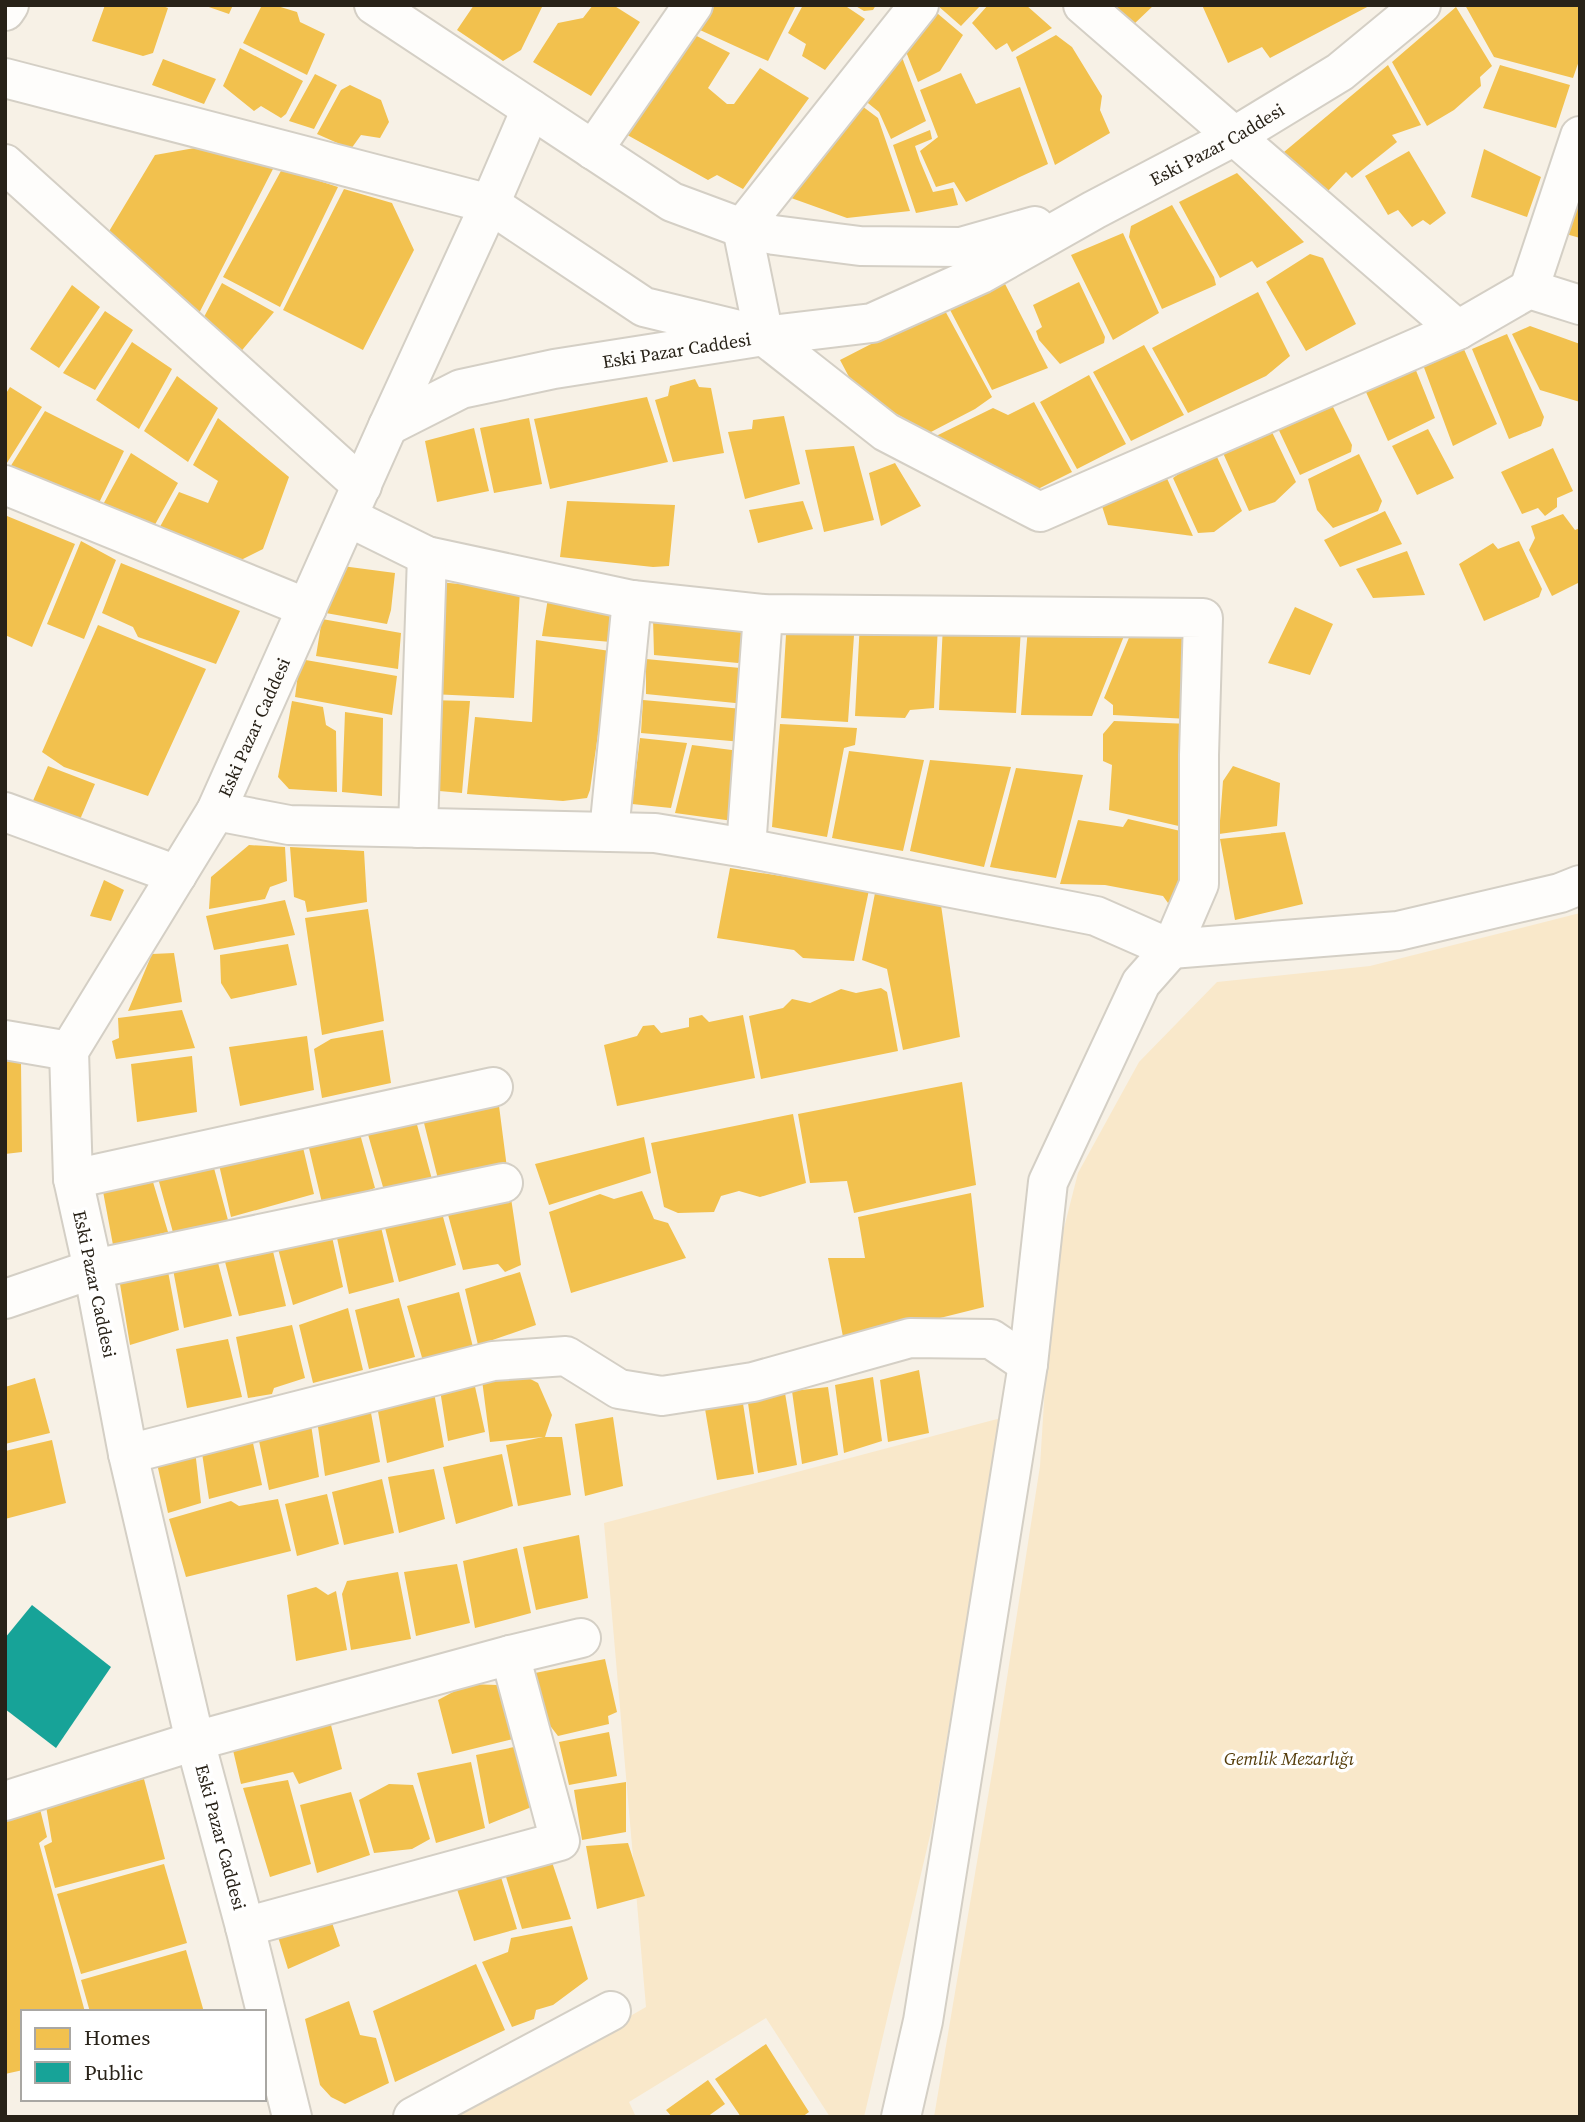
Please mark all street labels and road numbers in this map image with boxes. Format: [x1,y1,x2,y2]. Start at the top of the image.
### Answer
street label: Eski Pazar Caddesi [1145,97,1289,191]
street label: Eski Pazar Caddesi [600,326,753,374]
street label: Eski Pazar Caddesi [211,653,296,801]
street label: Eski Pazar Caddesi [67,1208,123,1360]
street label: Eski Pazar Caddesi [190,1761,252,1913]

